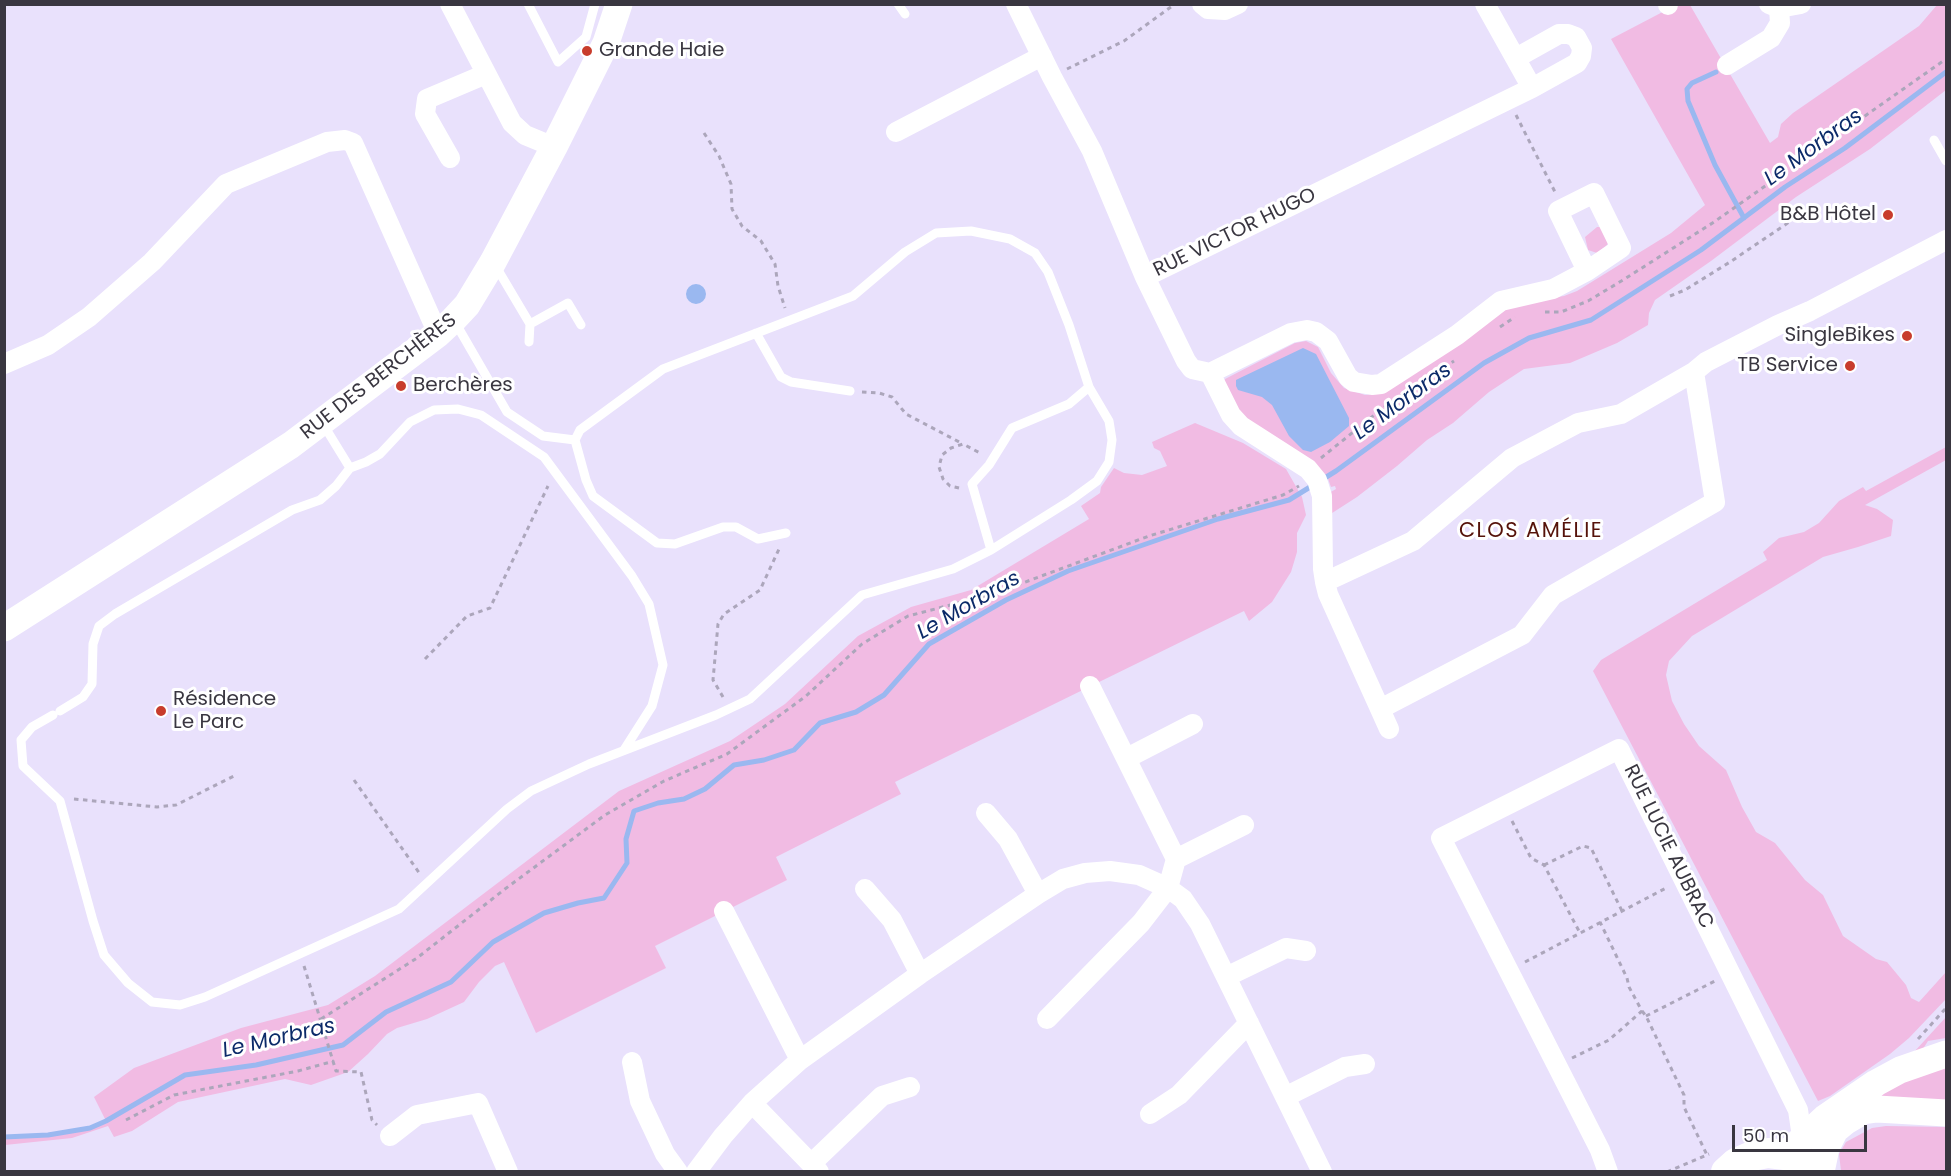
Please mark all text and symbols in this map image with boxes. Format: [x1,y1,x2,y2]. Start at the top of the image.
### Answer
place label: Grande Haie [599,39,724,63]
marker: Grande Haie [580,44,594,58]
water label: Le Morbras [1760,104,1868,192]
street label: RUE VICTOR HUGO [1150,183,1320,283]
place label: B&B Hôtel [1780,203,1876,227]
marker: B&B Hôtel [1881,208,1895,222]
street label: RUE DES BERCHÈRES [296,309,462,445]
place label: SingleBikes [1784,324,1895,348]
marker: SingleBikes [1900,329,1914,343]
place label: TB Service [1737,354,1838,378]
water label: Le Morbras [1349,358,1457,446]
marker: TB Service [1843,359,1857,373]
place label: Berchères [413,374,513,398]
marker: Berchères [394,379,408,393]
district label: CLOS AMÉLIE [1459,519,1603,545]
water label: Le Morbras [913,566,1025,646]
place label: Résidence Le Parc [173,688,276,735]
marker: Résidence Le Parc [154,704,168,718]
street label: RUE LUCIE AUBRAC [1618,761,1718,933]
water label: Le Morbras [220,1014,338,1064]
scale bar [1735,1113,1870,1151]
text: 50 m [1743,1123,1789,1148]

